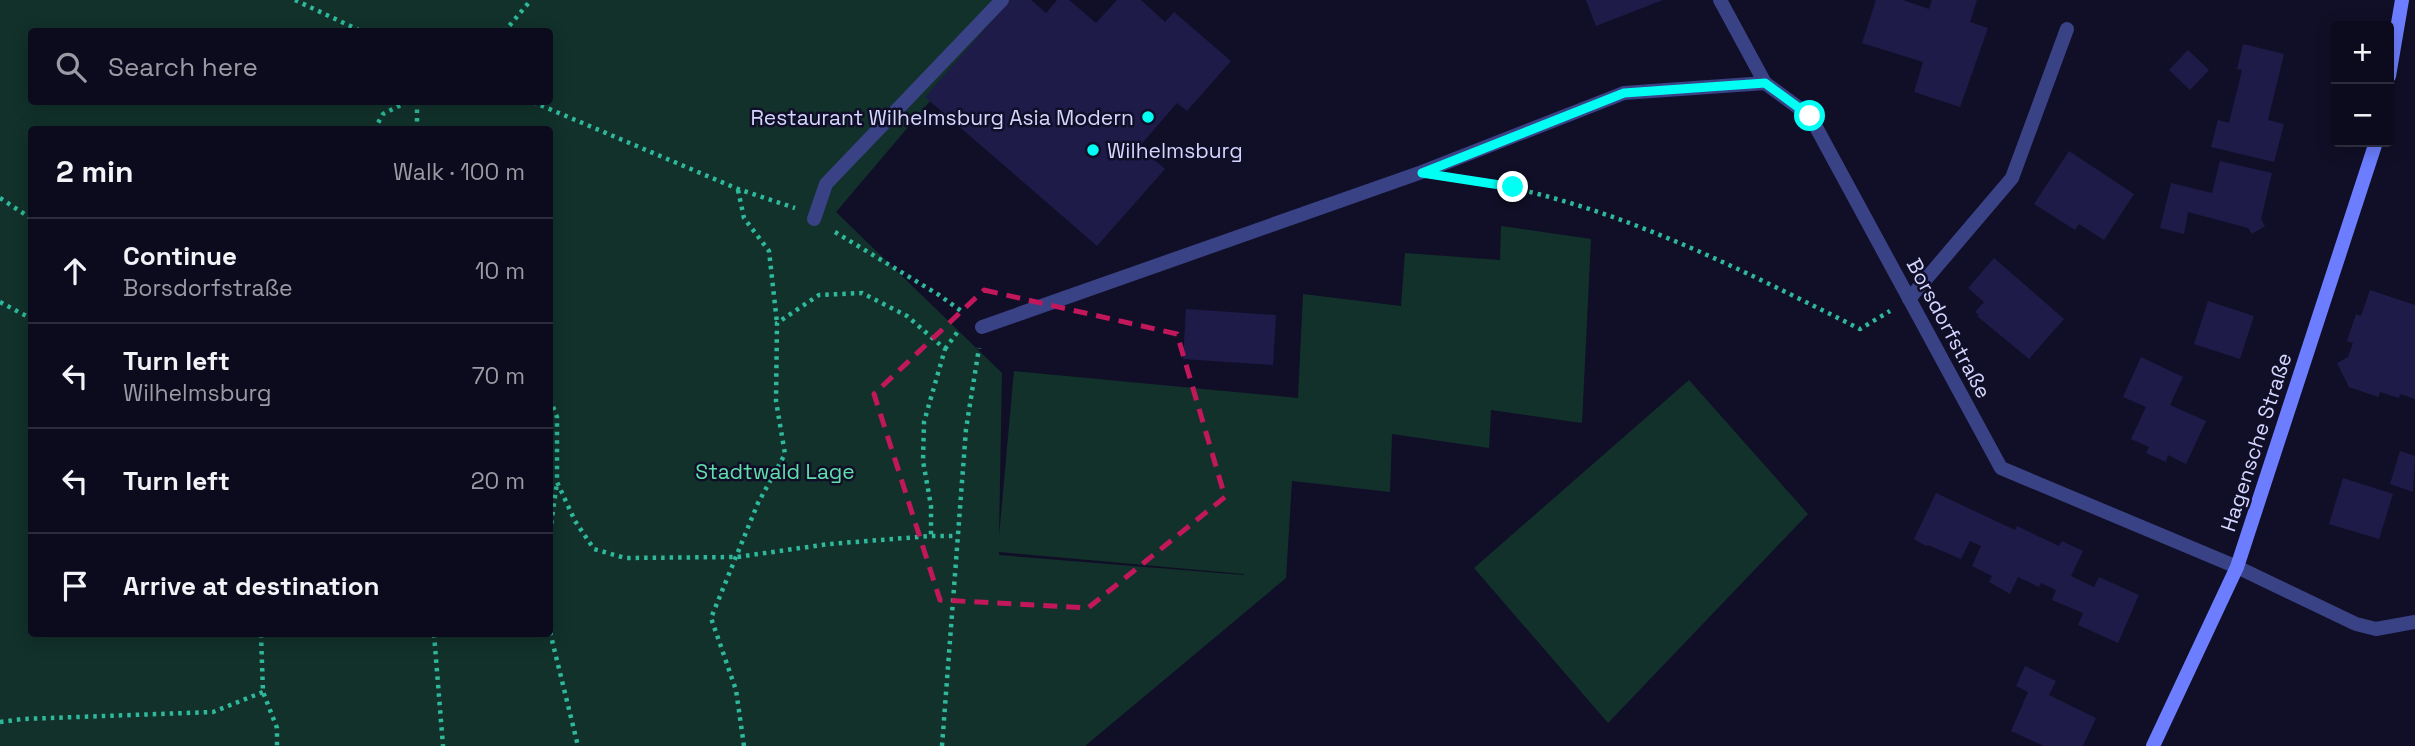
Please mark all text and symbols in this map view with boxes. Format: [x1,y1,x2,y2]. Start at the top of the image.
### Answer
map controls [2331,21,2394,147]
button: + [2331,21,2394,84]
search box [28,28,553,105]
icon: search [52,48,90,86]
text: Search here [108,50,258,84]
button: − [2331,84,2394,147]
route start [1794,100,1825,131]
place label: Restaurant Wilhelmsburg Asia Modern [751,104,1134,131]
marker: Restaurant Wilhelmsburg Asia Modern [1140,109,1156,125]
place label: Wilhelmsburg [1107,137,1243,164]
marker: Wilhelmsburg [1085,142,1101,158]
text: 2 min [56,152,134,191]
text: Walk · 100 m [393,157,525,187]
route end [1497,171,1528,202]
text: Continue [123,239,237,273]
icon: ahead [56,252,94,290]
street label: Borsdorfstraße [1901,253,1997,403]
text: 10 m [475,256,525,286]
text: Borsdorfstraße [123,273,293,303]
text: Turn left [123,344,230,378]
street label: Hagensche Straße [2214,349,2298,535]
icon: left [56,357,94,395]
text: 70 m [472,361,525,391]
text: Wilhelmsburg [123,378,272,408]
park label: Stadtwald Lage [695,458,855,485]
icon: left [56,462,94,500]
text: Turn left [123,464,230,498]
text: 20 m [471,466,525,496]
icon: arrive [56,567,94,605]
text: Arrive at destination [123,569,380,603]

